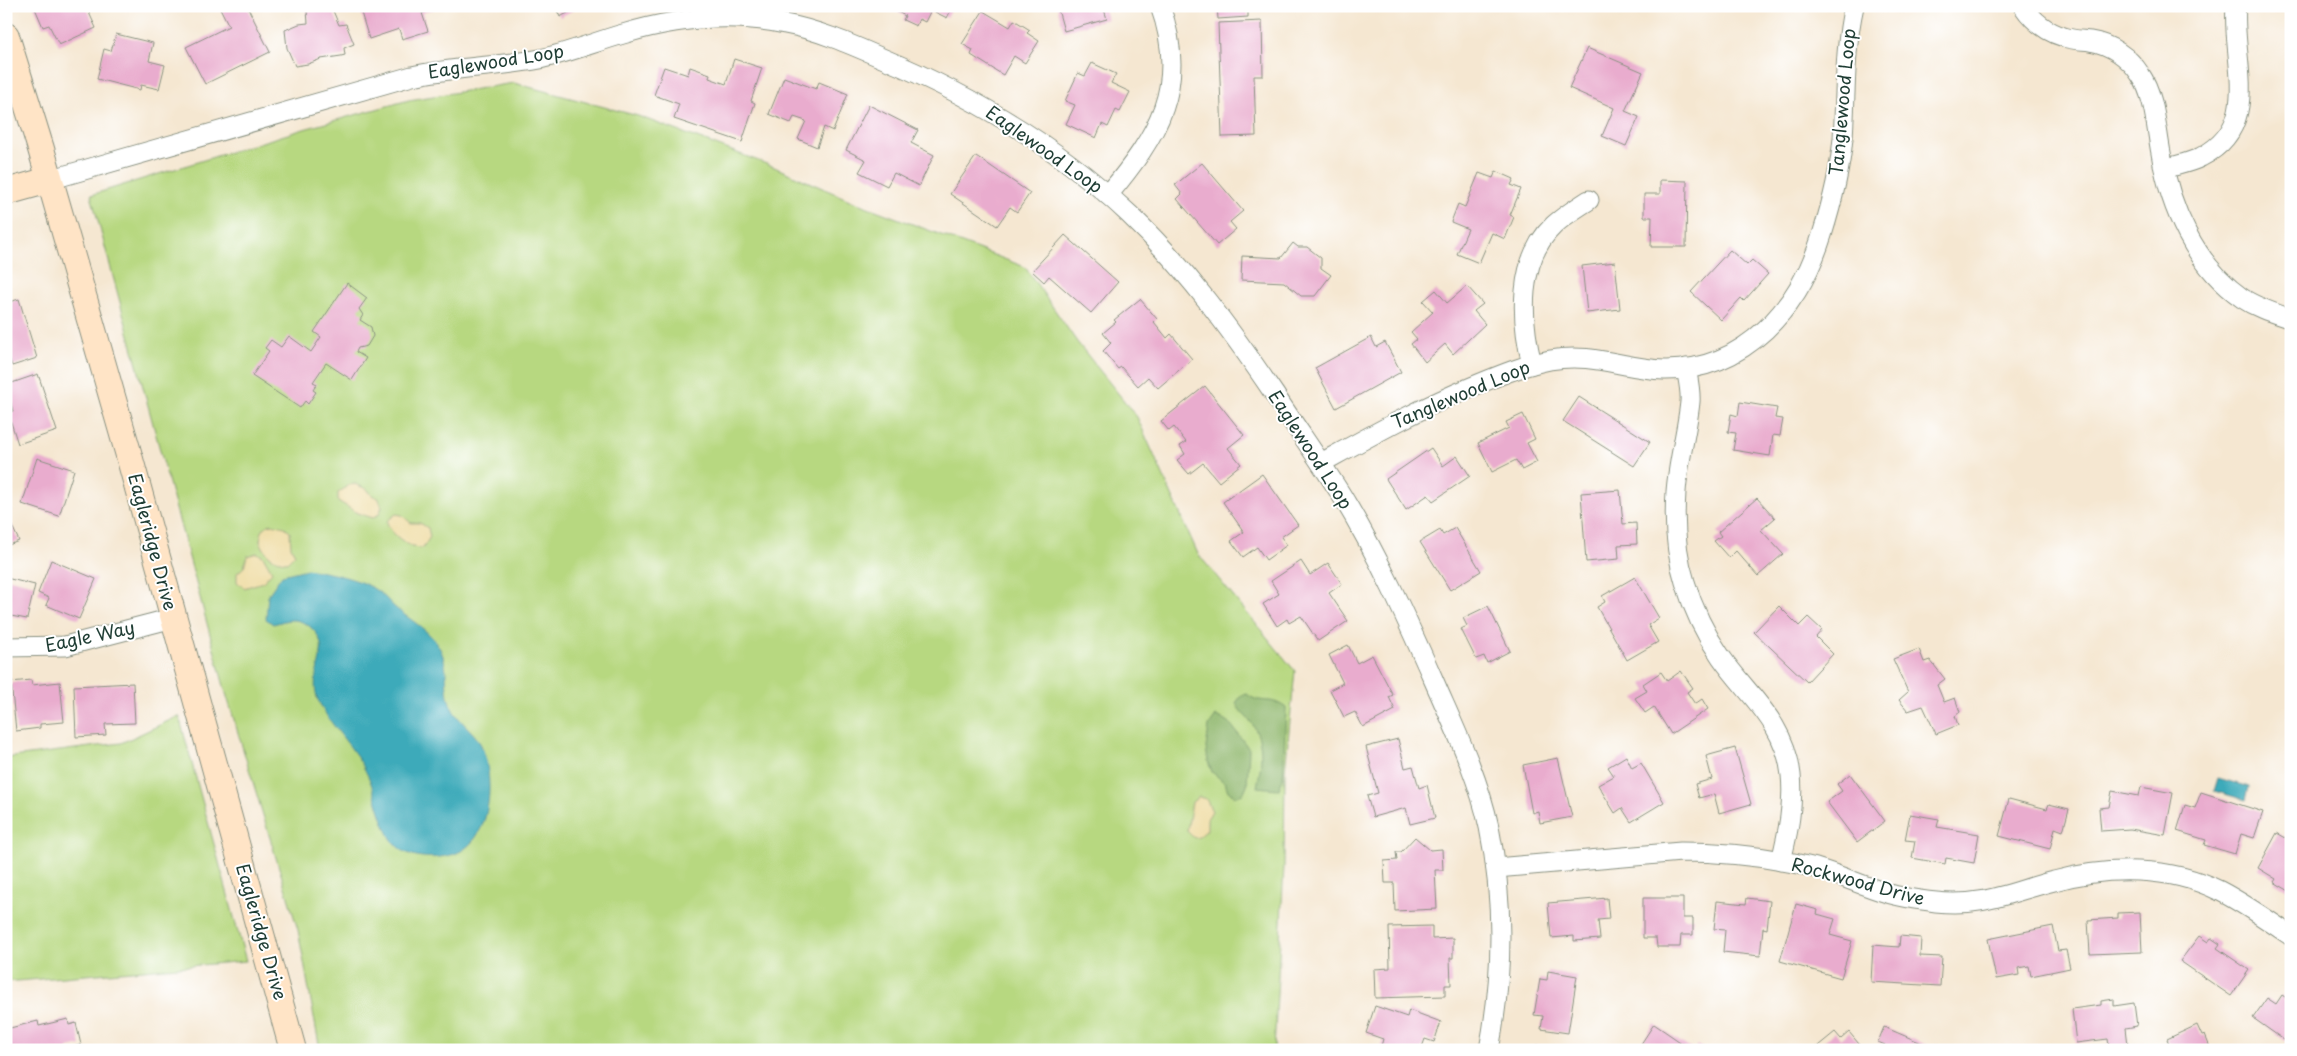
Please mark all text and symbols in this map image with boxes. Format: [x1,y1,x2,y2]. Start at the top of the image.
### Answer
street label: Tanglewood Loop [1822,27,1861,177]
street label: Eaglewood Loop [426,36,566,85]
street label: Eaglewood Loop [981,98,1109,199]
street label: Tanglewood Loop [1387,352,1534,435]
street label: Eaglewood Loop [1263,384,1360,514]
street label: Eagleridge Drive [122,470,185,613]
street label: Eagle Way [42,613,137,658]
street label: Rockwood Drive [1789,850,1928,911]
street label: Eagleridge Drive [230,860,295,1003]

